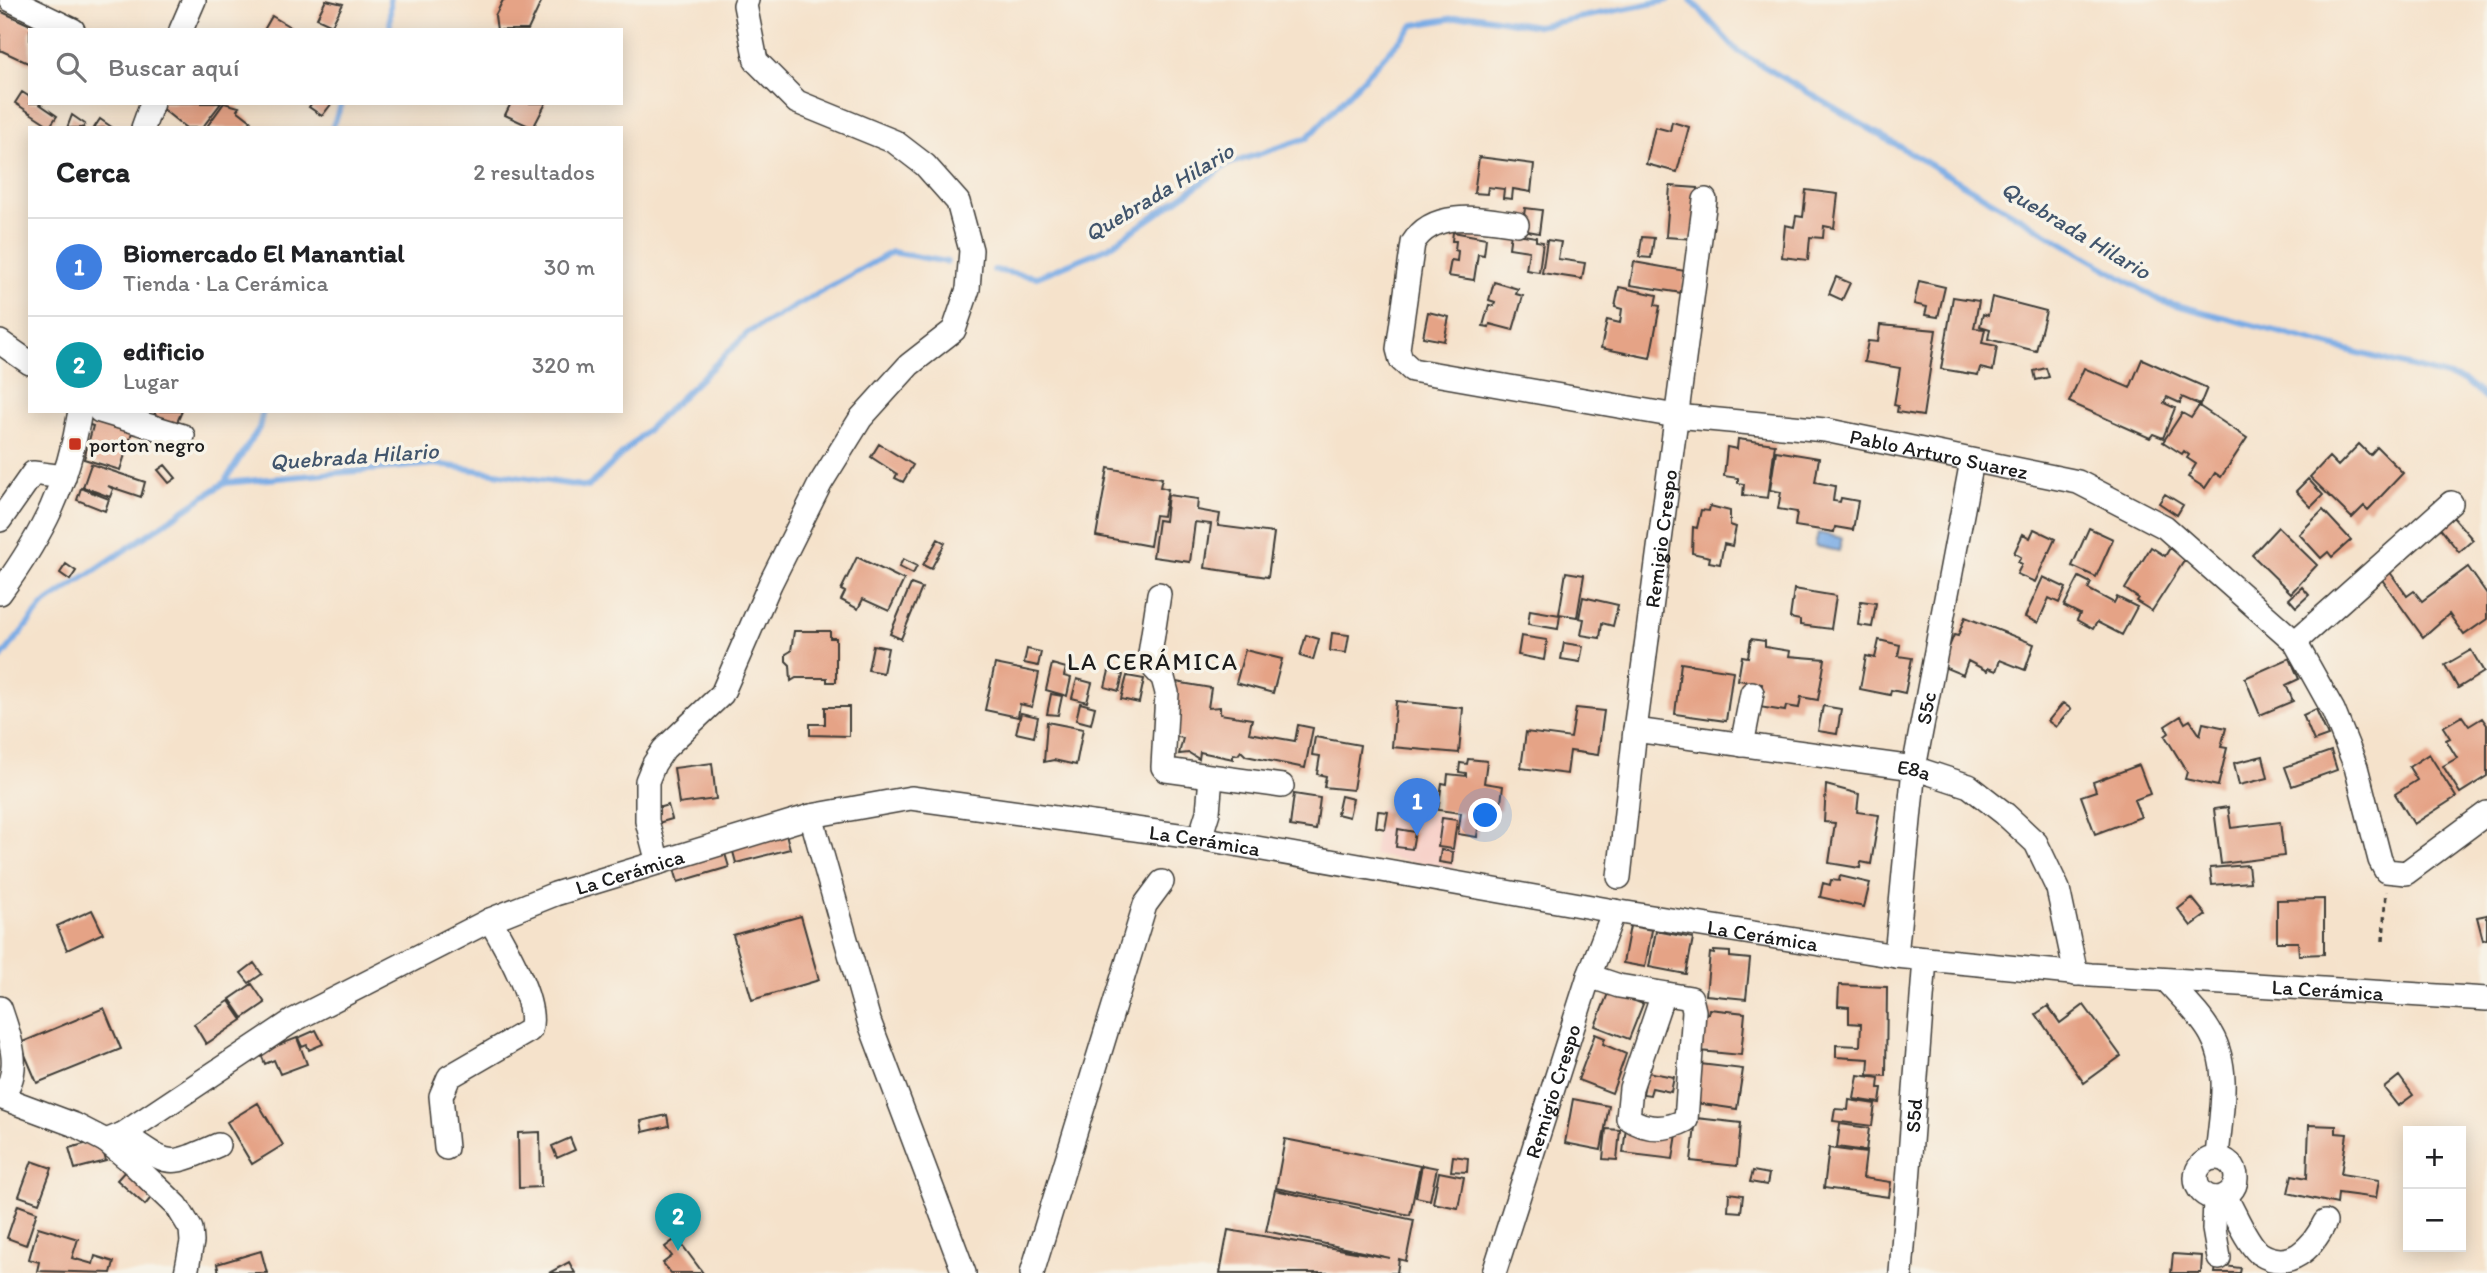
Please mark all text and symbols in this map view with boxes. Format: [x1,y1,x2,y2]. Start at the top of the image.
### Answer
search box [28,28,623,105]
icon: search [52,48,90,86]
text: Buscar aquí [108,51,239,83]
water label: Quebrada Hilario [1079,136,1240,248]
text: Cerca [56,153,130,190]
text: 2 resultados [473,158,595,186]
water label: Quebrada Hilario [1996,174,2157,286]
text: Biomercado El Manantial [123,237,405,269]
text: 1 [74,253,84,281]
text: 30 m [544,253,595,281]
text: Tienda · La Cerámica [123,269,329,297]
text: edificio [123,335,205,367]
text: 2 [73,351,85,379]
text: 320 m [532,351,595,379]
text: Lugar [123,367,179,395]
street label: Pablo Arturo Suarez [1848,423,2031,484]
place label: porton negro [89,432,205,457]
marker: porton negro [67,436,83,452]
water label: Quebrada Hilario [269,436,441,476]
street label: Remigio Crespo [1639,468,1682,609]
district label: LA CERÁMICA [1067,647,1239,676]
street label: S5c [1910,689,1941,726]
street label: E8a [1896,753,1935,785]
pin: 1 [1394,778,1440,836]
your location [1468,798,1502,832]
street label: La Cerámica [1148,819,1262,861]
street label: La Cerámica [572,843,687,900]
street label: La Cerámica [1705,914,1820,956]
street label: La Cerámica [2271,973,2385,1005]
street label: Remigio Crespo [1519,1021,1585,1161]
street label: S5d [1899,1097,1927,1134]
map controls [2403,1126,2466,1252]
button: + [2403,1126,2466,1189]
button: − [2403,1189,2466,1252]
pin: 2 [655,1193,701,1251]

